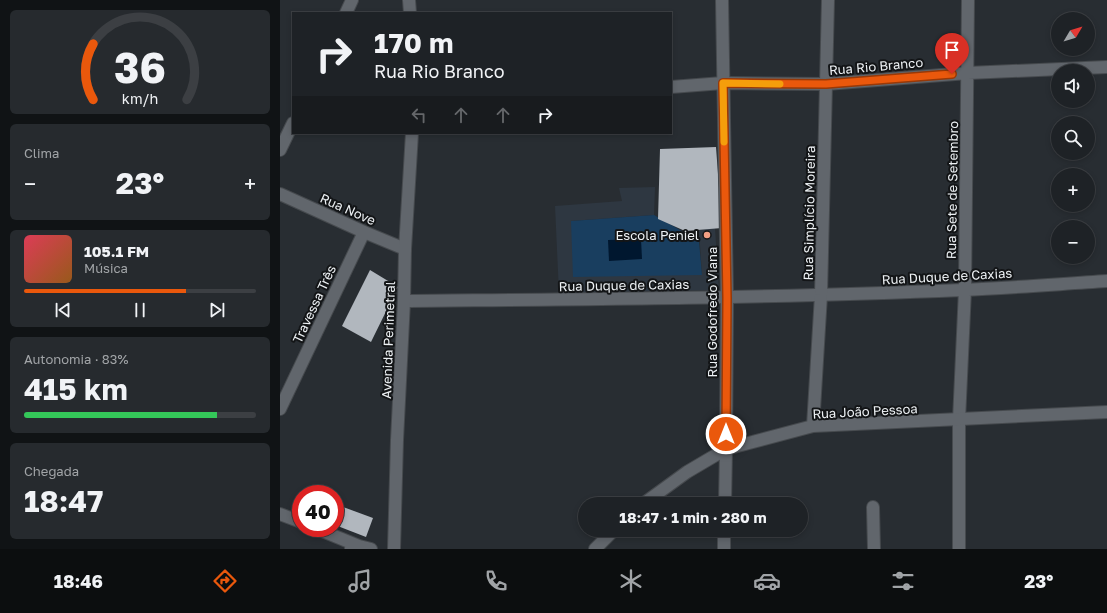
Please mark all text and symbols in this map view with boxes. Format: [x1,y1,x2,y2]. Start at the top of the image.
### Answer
north arrow [1051,12,1095,56]
map controls [1051,12,1095,264]
text: 170 m [374,26,453,59]
icon: right [308,28,360,80]
pin [935,33,969,74]
icon: arrive [941,39,963,61]
text: 36 [114,42,166,92]
street label: Rua Rio Branco [828,54,924,78]
text: Rua Rio Branco [374,60,505,82]
button: sound [1051,64,1095,108]
text: km/h [122,90,158,107]
icon: left [408,104,430,126]
icon: ahead [450,104,472,126]
icon: ahead [492,104,514,126]
icon: right [534,104,556,126]
button: search [1051,116,1095,160]
street label: Rua Sete de Setembro [943,120,961,259]
text: Clima [24,145,59,161]
street label: Rua Simplício Moreira [800,145,818,281]
text: 23° [116,165,164,201]
button: + [1051,168,1095,212]
text: − [24,170,36,197]
text: + [244,170,256,197]
street label: Rua Nove [318,190,378,228]
button: − [1051,220,1095,264]
place label: Escola Peniel [615,227,699,243]
marker: Escola Peniel [702,230,712,240]
text: 105.1 FM [84,242,149,260]
street label: Rua Godofredo Viana [704,247,720,377]
text: Música [84,260,128,276]
street label: Travessa Três [289,262,339,346]
street label: Rua Duque de Caxias [881,265,1013,287]
street label: Rua Duque de Caxias [559,276,689,294]
street label: Avenida Perimetral [378,281,398,399]
icon: previous [52,299,74,321]
icon: pause [129,299,151,321]
icon: next [206,299,228,321]
text: Autonomia · 83% [24,351,128,367]
text: 415 km [24,371,128,407]
street label: Rua João Pessoa [812,400,918,422]
position arrow [705,413,747,455]
text: Chegada [24,463,79,479]
text: 18:47 [24,483,103,519]
speed limit sign: 40 [292,485,344,537]
text: 18:47 · 1 min · 280 m [619,508,767,526]
icon: directions [211,567,239,595]
icon: music [346,567,374,595]
icon: phone [482,567,510,595]
icon: climate [617,567,645,595]
icon: car [753,567,781,595]
icon: filters [889,567,917,595]
text: 18:46 [54,570,103,592]
text: 23° [1024,570,1053,592]

